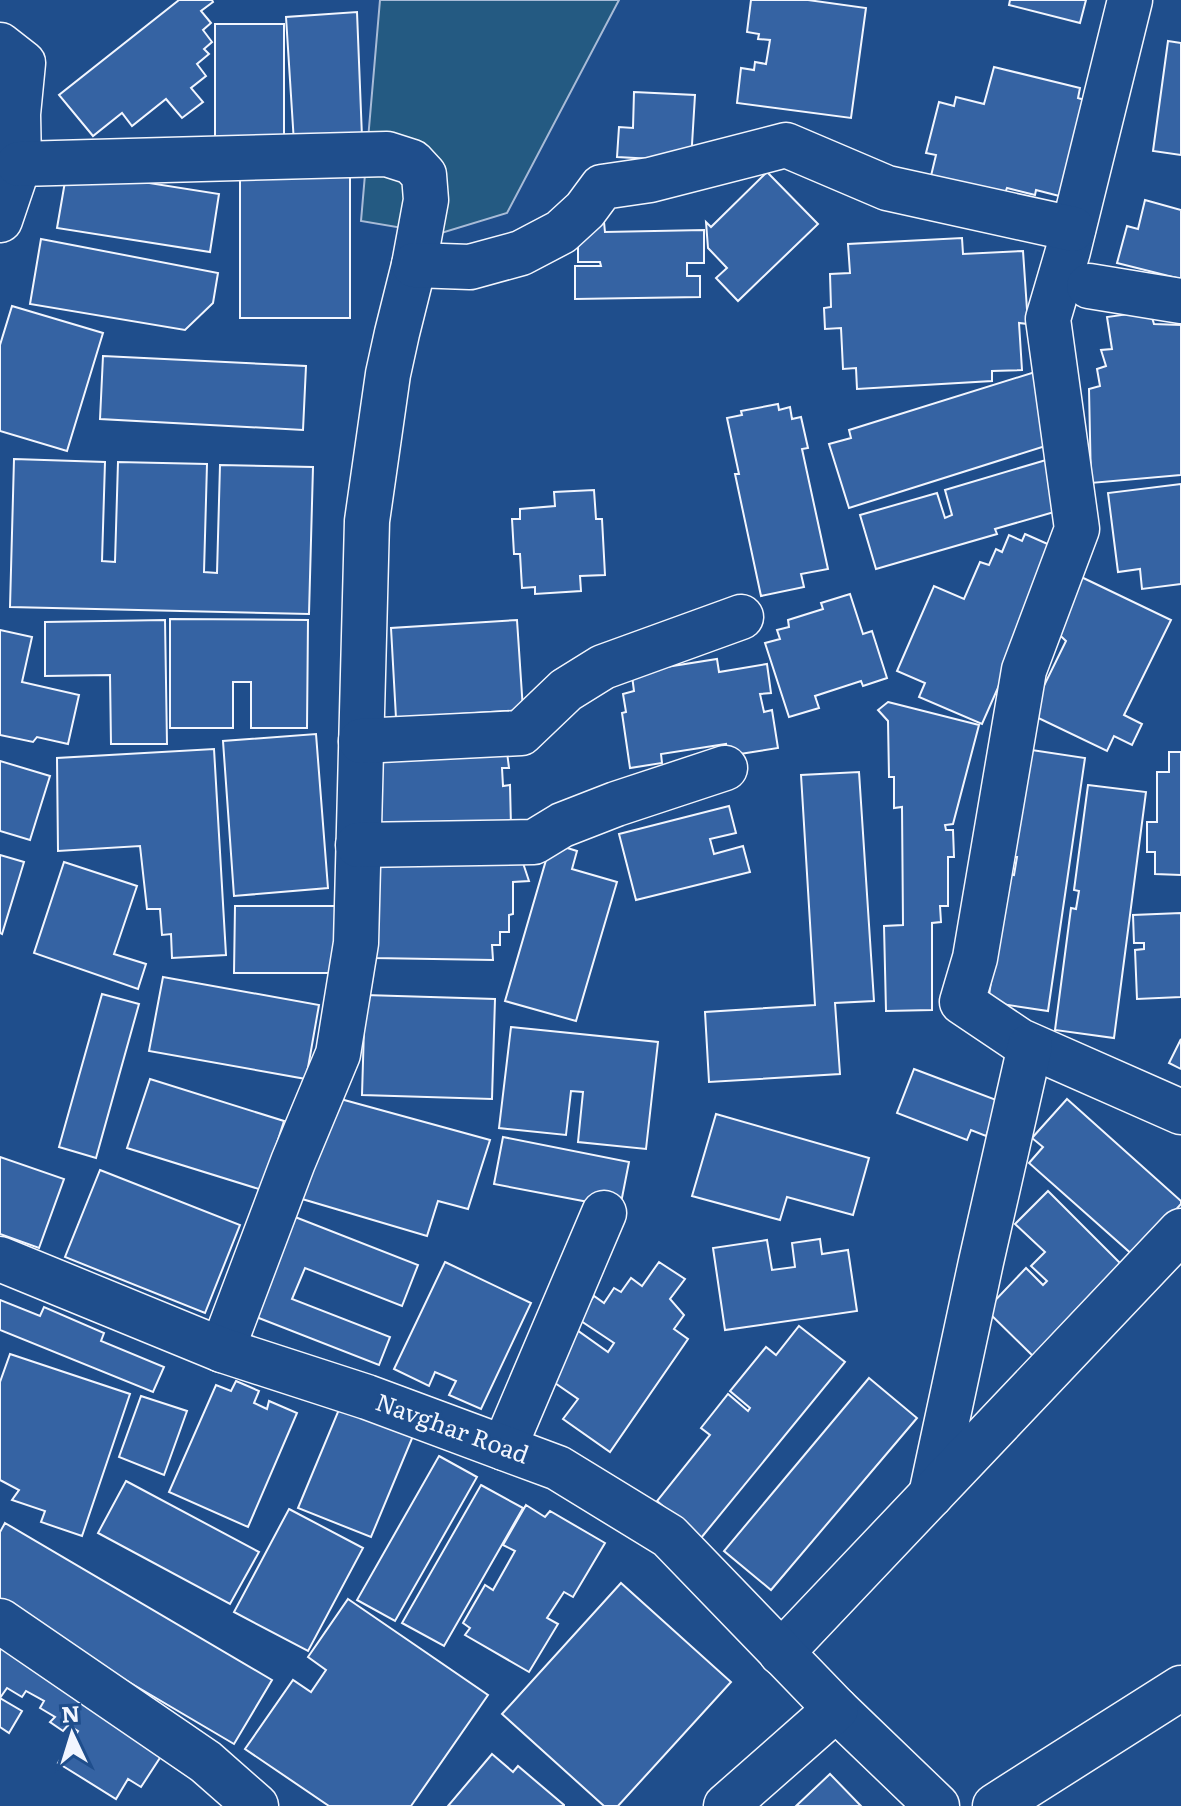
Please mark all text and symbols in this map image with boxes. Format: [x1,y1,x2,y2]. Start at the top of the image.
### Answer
street label: Navghar Road [371,1383,535,1471]
north arrow [32,1694,112,1774]
text: N [60,1695,81,1730]

